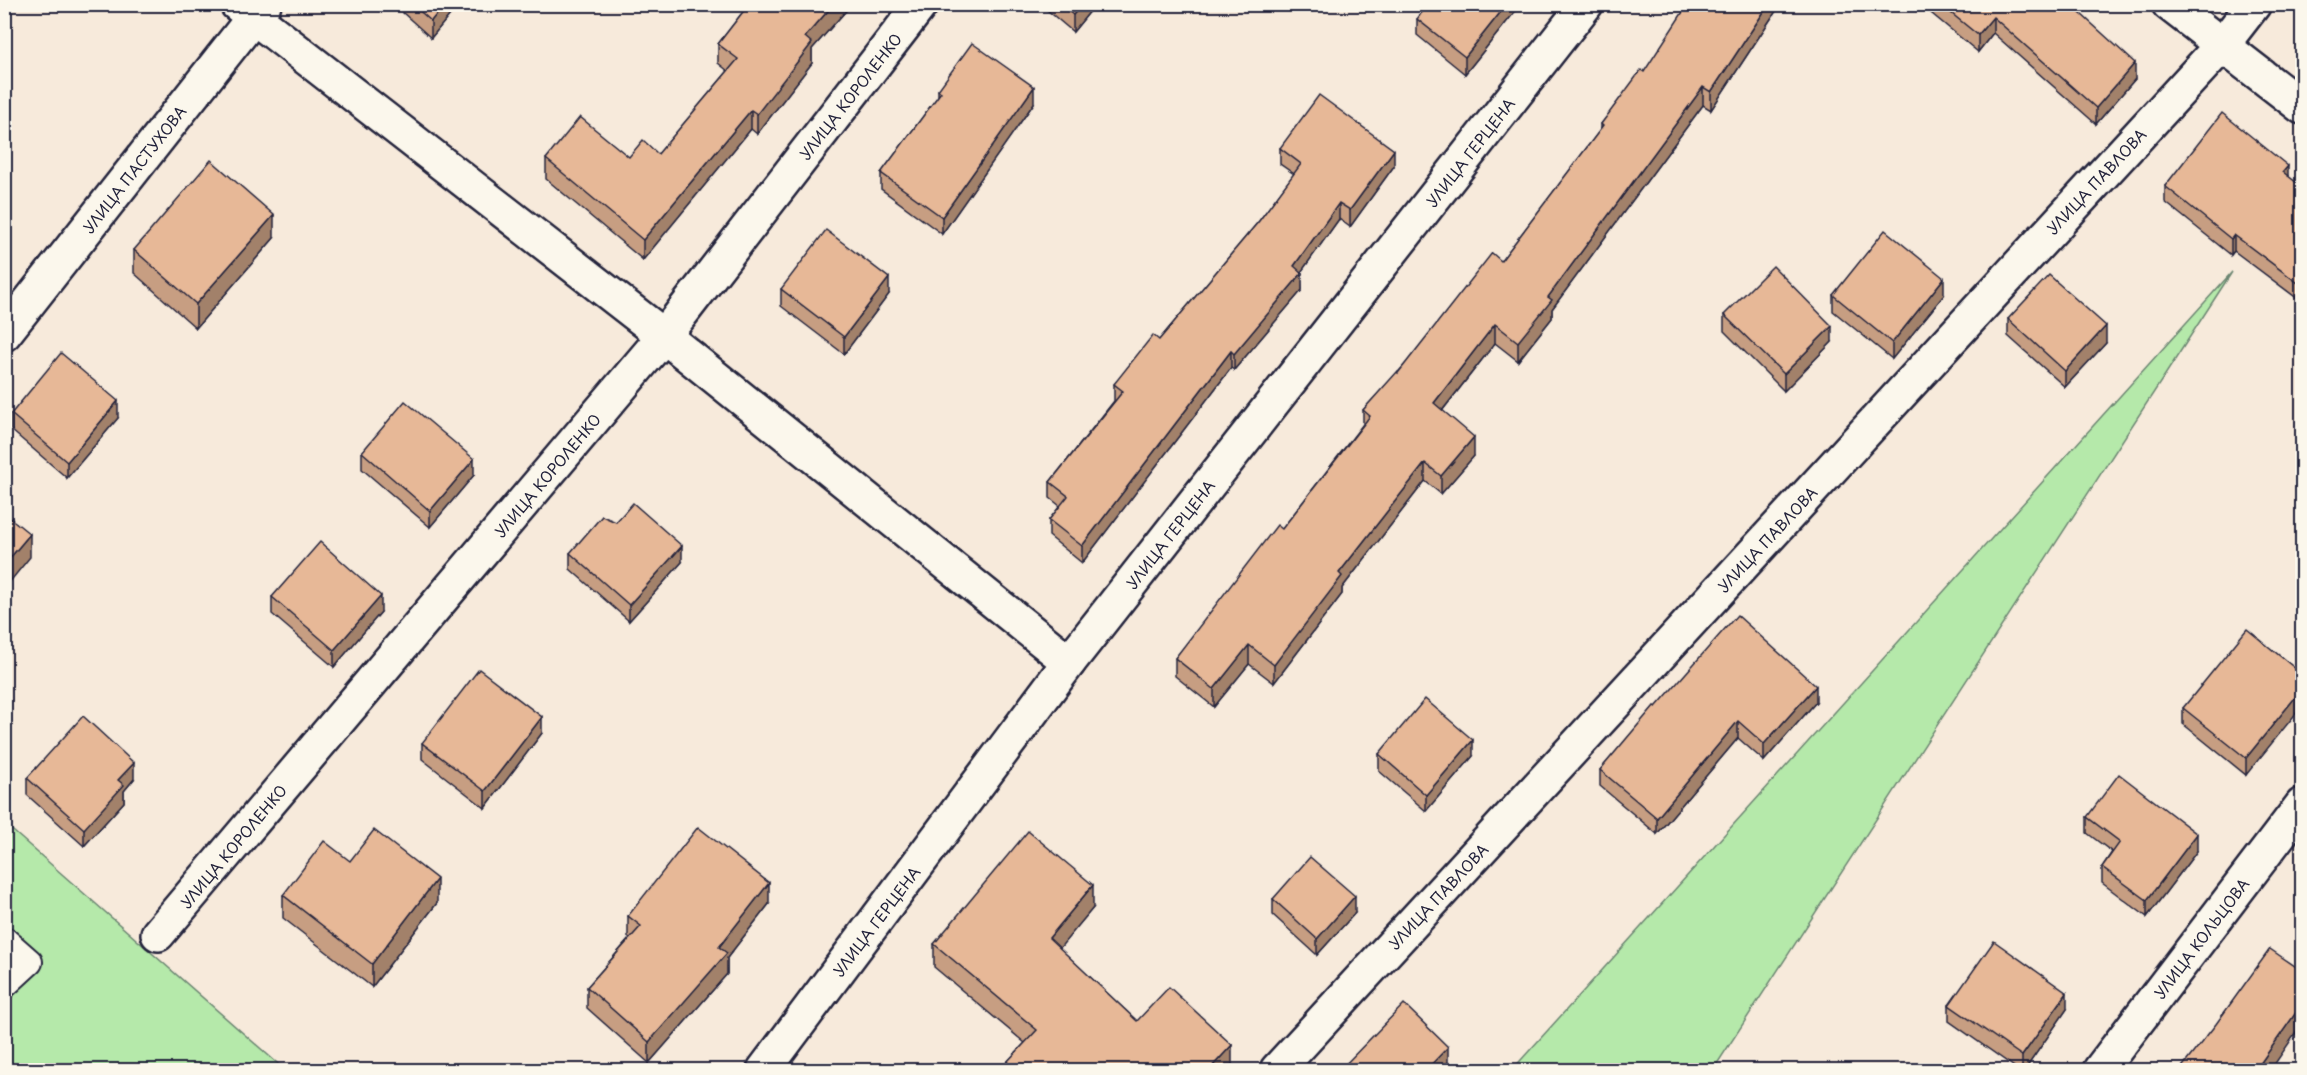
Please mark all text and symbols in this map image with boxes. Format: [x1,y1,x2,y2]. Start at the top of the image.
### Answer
street label: УЛИЦА КОРОЛЕНКО [793,28,907,164]
street label: УЛИЦА ГЕРЦЕНА [1420,93,1520,211]
street label: УЛИЦА ПАСТУХОВА [77,100,191,238]
street label: УЛИЦА ПАВЛОВА [2041,123,2151,239]
street label: УЛИЦА КОРОЛЕНКО [488,408,606,542]
street label: УЛИЦА ГЕРЦЕНА [1120,475,1220,593]
street label: УЛИЦА ПАВЛОВА [1712,481,1822,597]
street label: УЛИЦА КОРОЛЕНКО [174,779,292,913]
street label: УЛИЦА ПАВЛОВА [1383,838,1493,954]
street label: УЛИЦА ГЕРЦЕНА [827,861,925,981]
street label: УЛИЦА КОЛЬЦОВА [2148,873,2254,1003]

